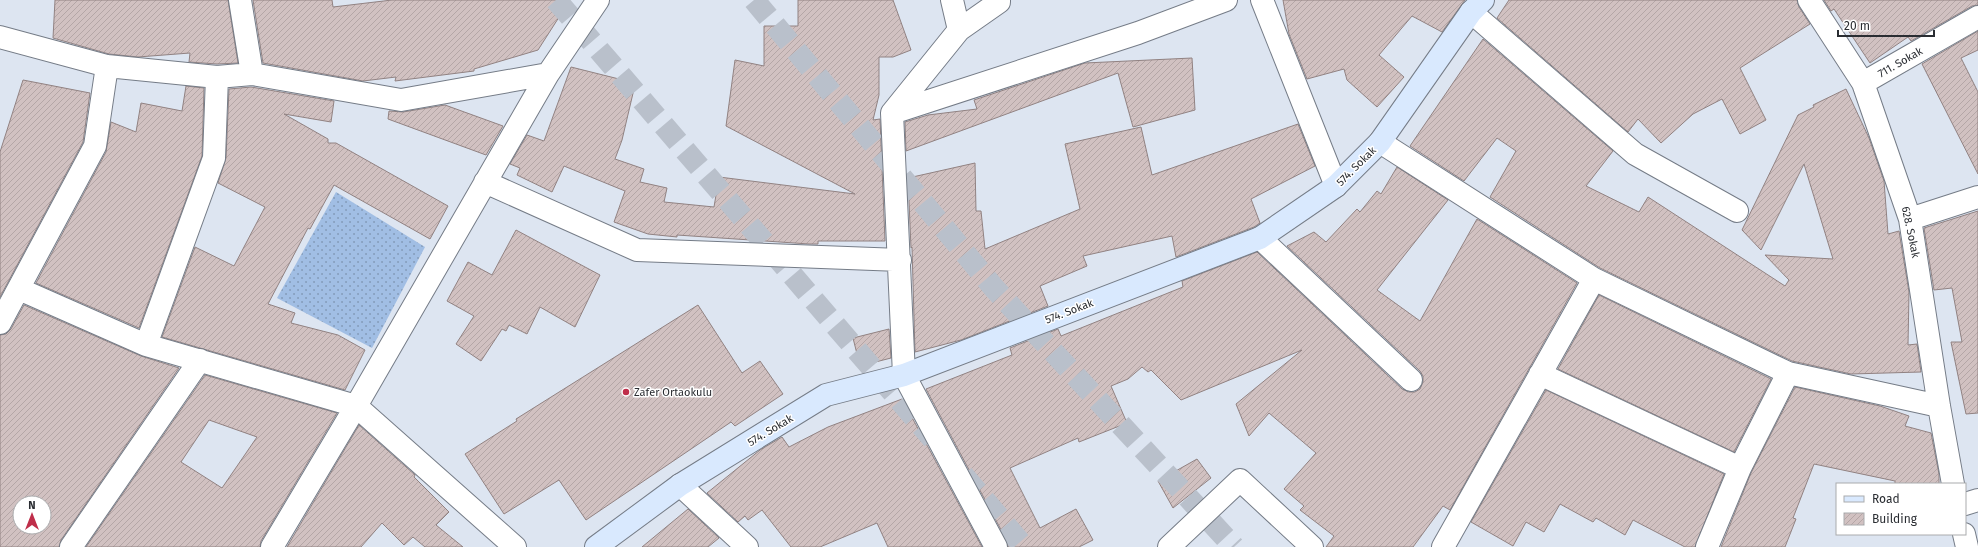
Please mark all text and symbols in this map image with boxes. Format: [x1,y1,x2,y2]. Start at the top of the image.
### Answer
scale bar [1838,12,1934,38]
text: 20 m [1844,19,1870,33]
street label: 711. Sokak [1876,44,1925,80]
street label: 574. Sokak [1334,144,1379,189]
street label: 628. Sokak [1899,205,1922,259]
street label: 574. Sokak [1043,296,1095,327]
place label: Zafer Ortaokulu [634,386,712,399]
marker: Zafer Ortaokulu [621,387,631,397]
street label: 574. Sokak [745,412,796,449]
legend [1836,483,1966,535]
text: Road [1872,492,1900,506]
north arrow [12,495,52,535]
text: N [28,499,36,512]
text: Building [1872,512,1918,526]

